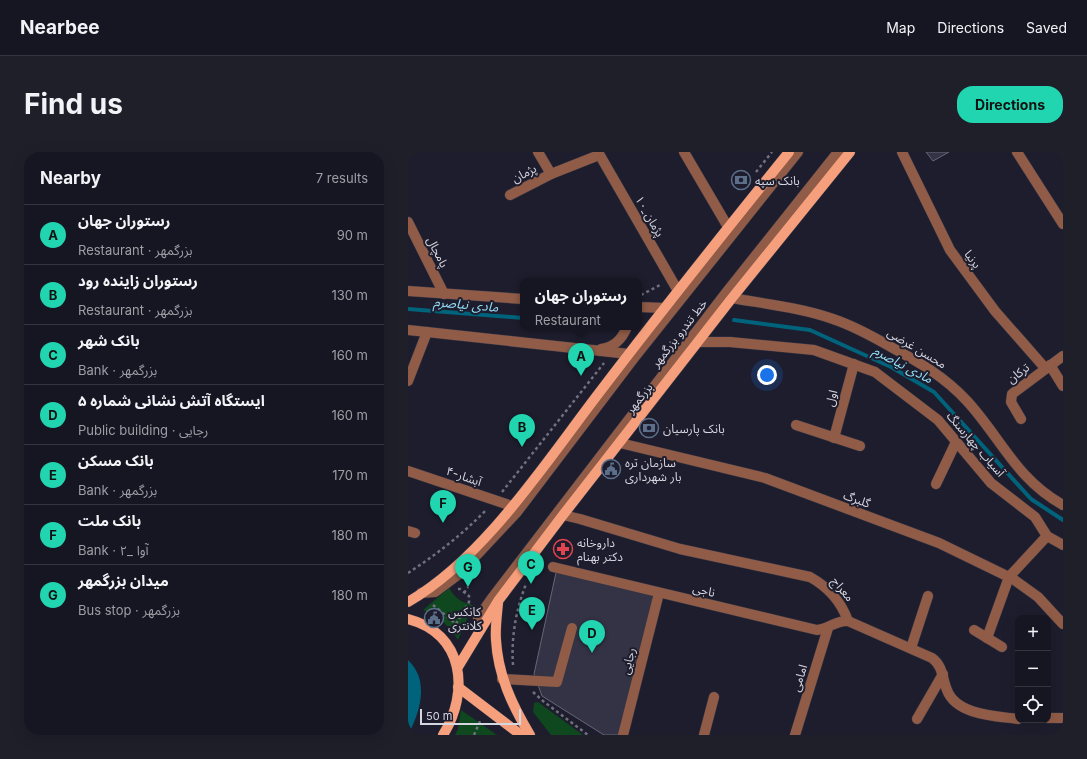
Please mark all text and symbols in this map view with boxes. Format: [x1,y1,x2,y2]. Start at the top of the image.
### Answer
text: Nearbee [20,16,100,39]
text: Map [886,19,915,36]
text: Directions [937,19,1004,36]
text: Saved [1026,19,1067,36]
button: Directions [957,86,1063,123]
text: Find us [24,87,123,121]
street label: پژمان [509,160,539,187]
text: Nearby [40,168,101,188]
bank icon: بانک سپه [730,169,752,191]
text: 7 results [316,170,368,186]
place label: بانک سپه [755,173,800,189]
street label: ۱۰_پژمان [631,193,668,240]
text: رستوران جهان [78,211,170,230]
text: A [48,227,58,243]
text: 90 m [337,227,368,243]
street label: پامچال [423,234,452,271]
text: Restaurant · بزرگمهر [78,242,193,258]
street label: پرنیا [960,247,985,272]
text: رستوران زاینده رود [78,271,198,290]
popup [520,278,642,330]
text: رستوران جهان [535,286,627,305]
text: B [49,287,57,303]
text: 130 m [331,287,368,303]
water label: مادی نیاصرم [432,293,499,318]
street label: خط تندرو بزرگمهر [647,296,710,371]
text: Restaurant · بزرگمهر [78,302,193,318]
text: Restaurant [535,312,601,328]
street label: محسن غرضی [885,324,949,372]
text: بانک شهر [78,331,140,350]
water label: مادی نیاصرم [868,341,936,389]
pin: A [568,343,594,376]
text: C [48,347,58,363]
text: 160 m [331,347,368,363]
street label: ترکان [1004,359,1033,386]
text: Bank · بزرگمهر [78,362,157,378]
your location [757,365,777,385]
street label: بزرگمهر [622,380,656,417]
street label: اول [822,388,840,408]
text: ایستگاه آتش نشانی شماره ۵ [78,391,265,410]
text: D [48,407,58,423]
text: 160 m [331,407,368,423]
street label: آسیاب چهارسنگ [943,408,1009,481]
pin: B [509,414,535,447]
bank icon: بانک پارسیان [638,417,660,439]
place label: بانک پارسیان [663,421,725,437]
text: Public building · رجایی [78,422,208,438]
text: بانک مسکن [78,451,154,470]
place label: سازمان تره بار شهرداری [625,455,682,484]
public building icon: سازمان تره بار شهرداری [600,458,622,480]
street label: ۴-آبشار [444,463,484,489]
text: E [49,467,57,483]
text: 170 m [332,467,368,483]
text: Bank · بزرگمهر [78,482,157,498]
street label: گلبرگ [842,487,873,511]
pin: F [430,490,456,523]
text: بانک ملت [78,511,141,530]
text: F [49,527,57,543]
text: 180 m [331,527,368,543]
place label: داروخانه دکتر بهنام [577,535,623,566]
pharmacy icon: داروخانه دکتر بهنام [552,538,574,560]
text: Bank · ۲_ آوا [78,542,149,558]
pin: C [518,551,544,584]
pin: G [455,554,481,587]
text: میدان بزرگمهر [78,571,169,590]
street label: معراج [827,574,858,606]
street label: ناجی [691,580,717,600]
text: G [48,587,58,603]
text: 180 m [331,587,368,603]
pin: E [519,597,545,630]
text: Bus stop · بزرگمهر [78,602,180,618]
place label: کانکس کلانتری [448,604,483,633]
public building icon: کانکس کلانتری [423,607,445,629]
map controls [1015,615,1051,723]
button: + [1015,615,1051,651]
pin: D [579,620,605,653]
street label: رجایی [617,646,639,676]
button: − [1015,651,1051,687]
street label: امامی [788,662,810,693]
button: locate [1015,687,1051,723]
scale bar [420,707,521,726]
text: 50 m [426,709,452,723]

